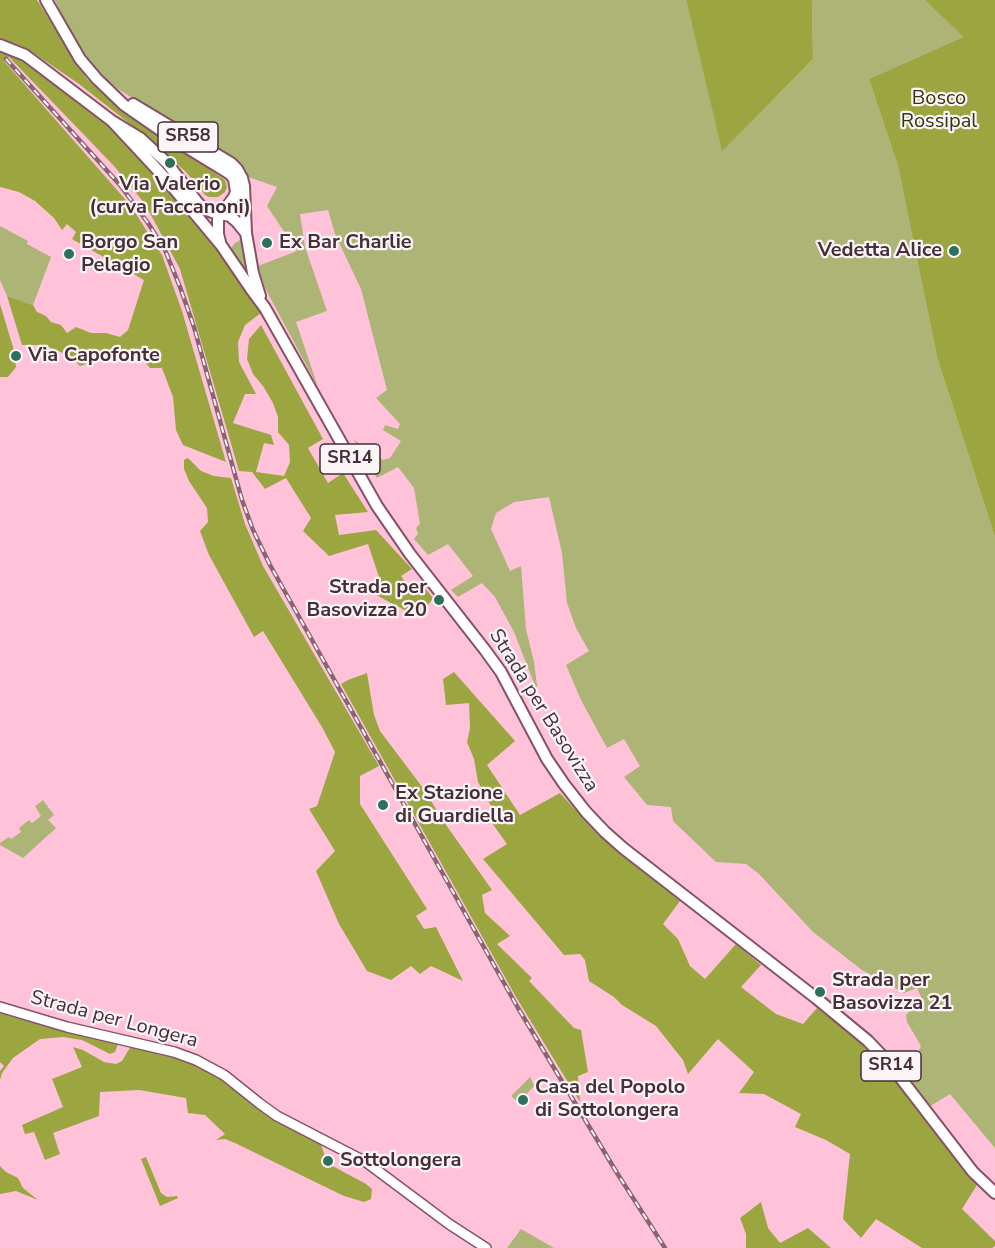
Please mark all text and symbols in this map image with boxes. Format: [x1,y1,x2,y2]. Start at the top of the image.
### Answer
park label: Bosco Rossipal [901,87,977,134]
road number: SR58 [158,122,218,152]
marker: Via Valerio (curva Faccanoni) [163,156,177,170]
place label: Via Valerio (curva Faccanoni) [89,173,251,220]
place label: Borgo San Pelagio [81,231,178,278]
place label: Ex Bar Charlie [279,231,412,255]
marker: Ex Bar Charlie [260,236,274,250]
place label: Vedetta Alice [818,239,942,263]
marker: Vedetta Alice [947,244,961,258]
marker: Borgo San Pelagio [62,247,76,261]
place label: Via Capofonte [28,344,160,368]
marker: Via Capofonte [9,349,23,363]
road number: SR14 [320,444,380,474]
place label: Strada per Basovizza 20 [306,576,427,623]
marker: Strada per Basovizza 20 [432,593,446,607]
street label: Strada per Basovizza [483,625,603,797]
place label: Ex Stazione di Guardiella [395,782,514,829]
marker: Ex Stazione di Guardiella [376,798,390,812]
place label: Strada per Basovizza 21 [832,969,953,1016]
marker: Strada per Basovizza 21 [813,985,827,999]
street label: Strada per Longera [28,986,200,1054]
road number: SR14 [861,1051,921,1081]
place label: Casa del Popolo di Sottolongera [535,1076,685,1123]
marker: Casa del Popolo di Sottolongera [516,1093,530,1107]
place label: Sottolongera [340,1149,461,1173]
marker: Sottolongera [321,1154,335,1168]

